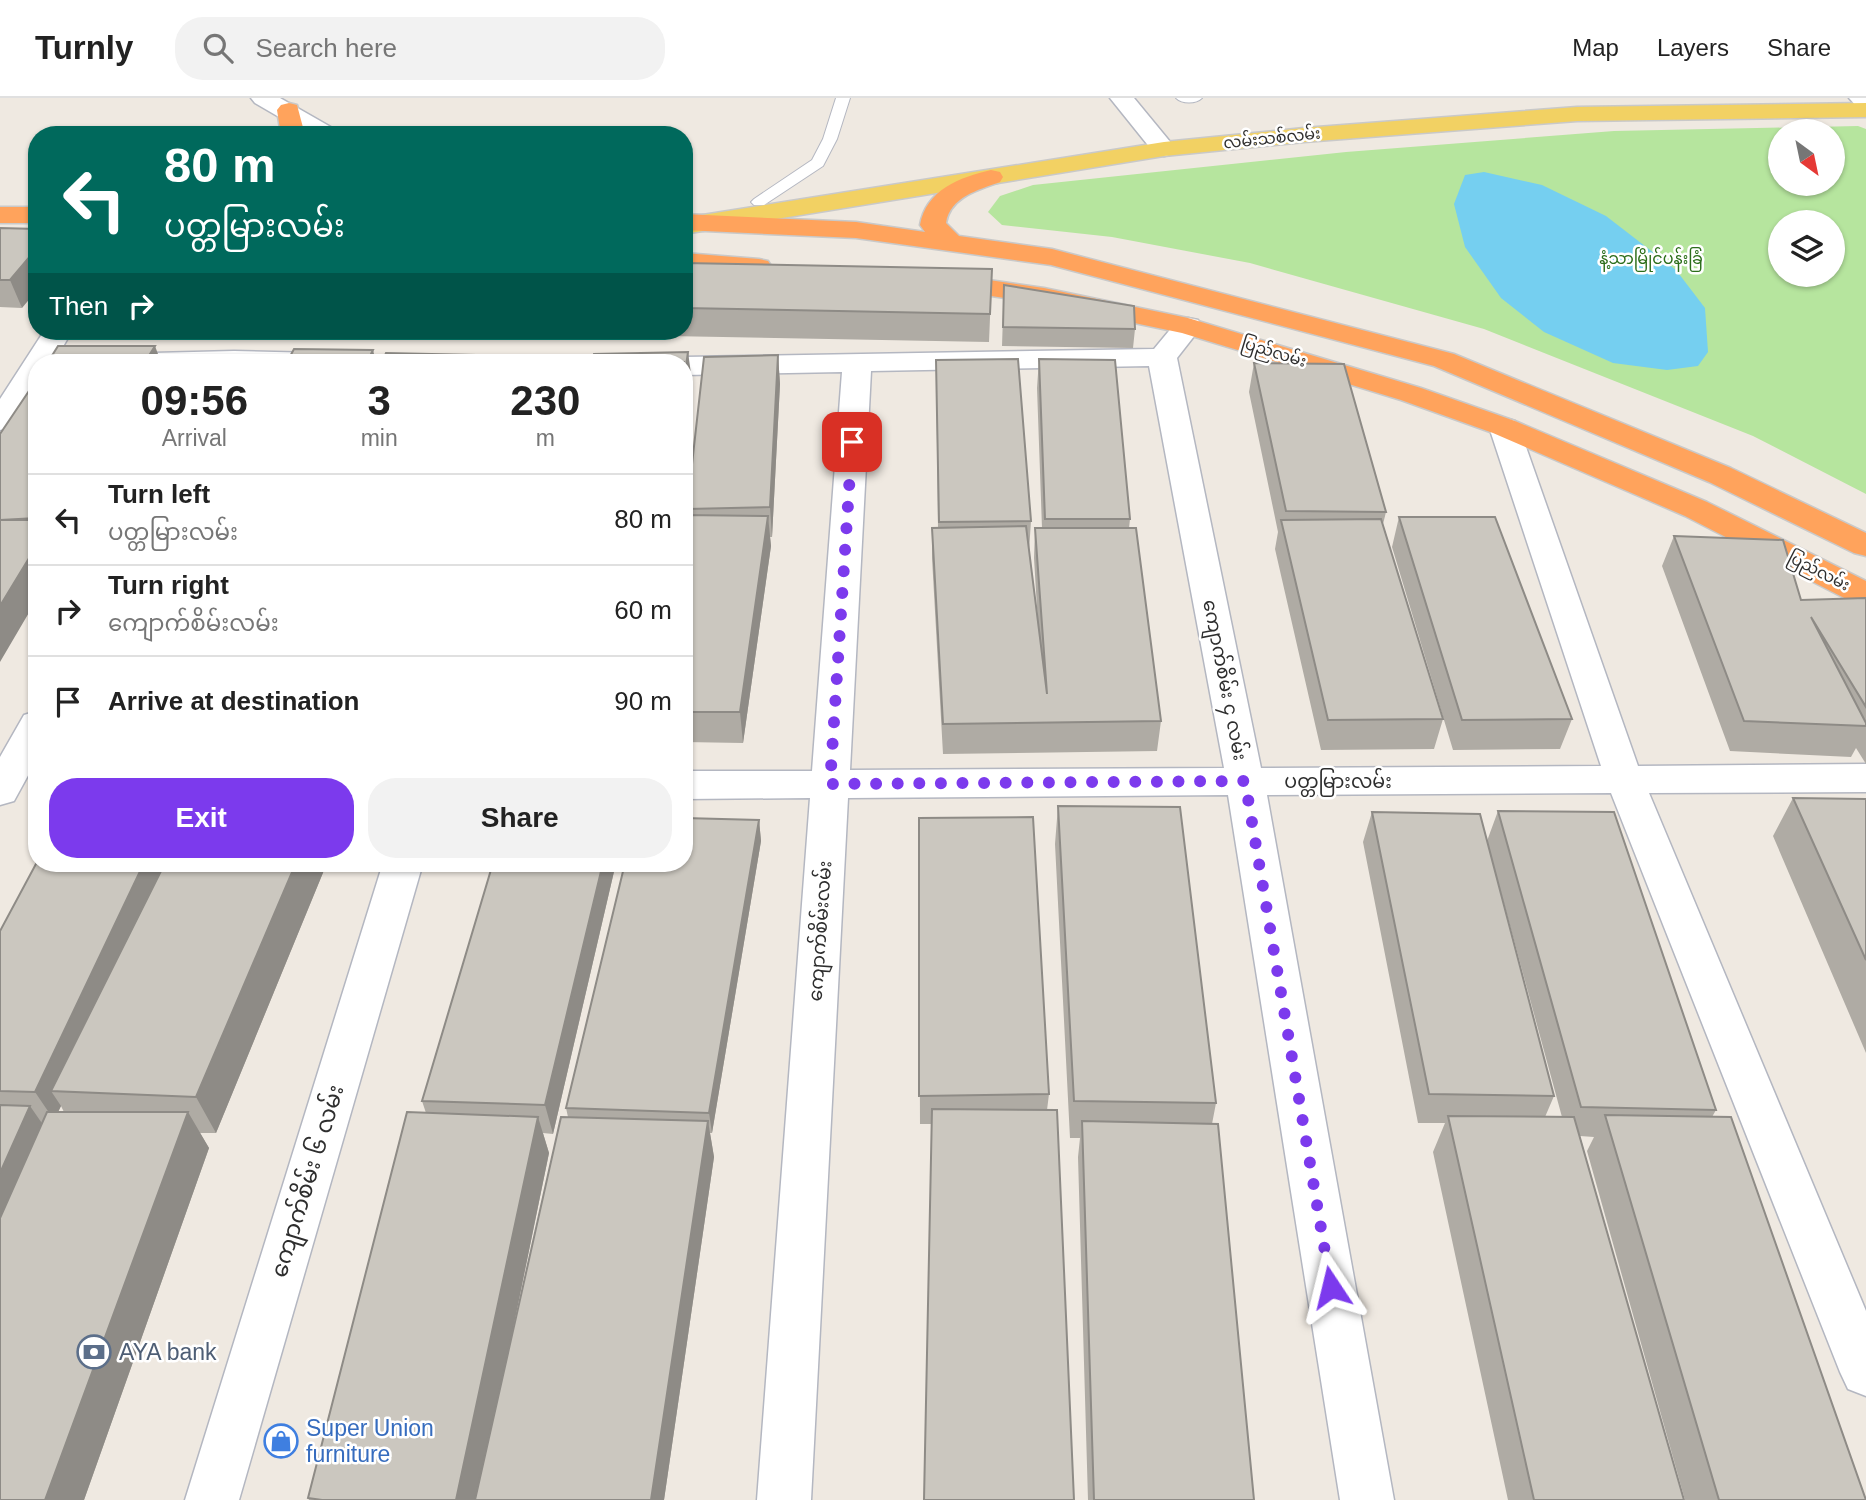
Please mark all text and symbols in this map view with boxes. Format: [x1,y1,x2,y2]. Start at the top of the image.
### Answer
search box [175,17,665,80]
text: Turnly [35,29,133,66]
icon: search [199,29,237,67]
text: Search here [255,33,397,63]
text: Map [1572,34,1619,61]
text: Layers [1657,34,1729,61]
text: Share [1767,34,1831,61]
north arrow [1768,119,1844,196]
map controls [1768,119,1845,287]
street label: လမ်းသစ်လမ်း [1222,121,1321,152]
text: 80 m [164,138,276,192]
icon: left [49,154,140,245]
text: ပတ္တမြားလမ်း [164,208,345,244]
button: layers [1768,210,1845,287]
park label: နံ့သာမြိုင်ပန်းခြံ [1599,247,1703,272]
icon: right [122,287,160,325]
text: Then [49,291,108,321]
street label: ပြည်လမ်း [1238,331,1309,375]
text: 09:56 [141,377,248,424]
text: 3 [367,377,391,424]
text: 230 [510,377,580,424]
pin [822,412,882,472]
icon: arrive [833,423,871,461]
text: Arrival [162,425,227,451]
text: min [361,425,398,451]
text: m [536,425,555,451]
text: Turn left [108,479,210,509]
icon: left [49,501,87,539]
text: 80 m [614,504,672,534]
text: ပတ္တမြားလမ်း [108,519,238,545]
street label: ပြည်လမ်း [1783,546,1854,598]
text: Turn right [108,570,229,600]
icon: right [49,592,87,630]
text: 60 m [614,595,672,625]
street label: ကျောက်စိမ်း ၄ လမ်း [1194,597,1255,763]
text: ကျောက်စိမ်းလမ်း [108,610,279,636]
icon: arrive [49,683,87,721]
text: Arrive at destination [108,686,359,716]
text: 90 m [614,686,672,716]
street label: ပတ္တမြားလမ်း [1284,767,1392,797]
button: Exit [49,778,354,858]
button: Share [368,778,672,858]
street label: ကျောက်စိမ်းလမ်း [801,860,840,1002]
street label: ကျောက်စိမ်း ၆ လမ်း [262,1081,354,1282]
position arrow [1294,1250,1368,1324]
bank icon: AYA bank [75,1333,113,1371]
place label: AYA bank [119,1339,217,1365]
place label: Super Union furniture [306,1415,434,1467]
shop icon: Super Union furniture [262,1422,300,1460]

